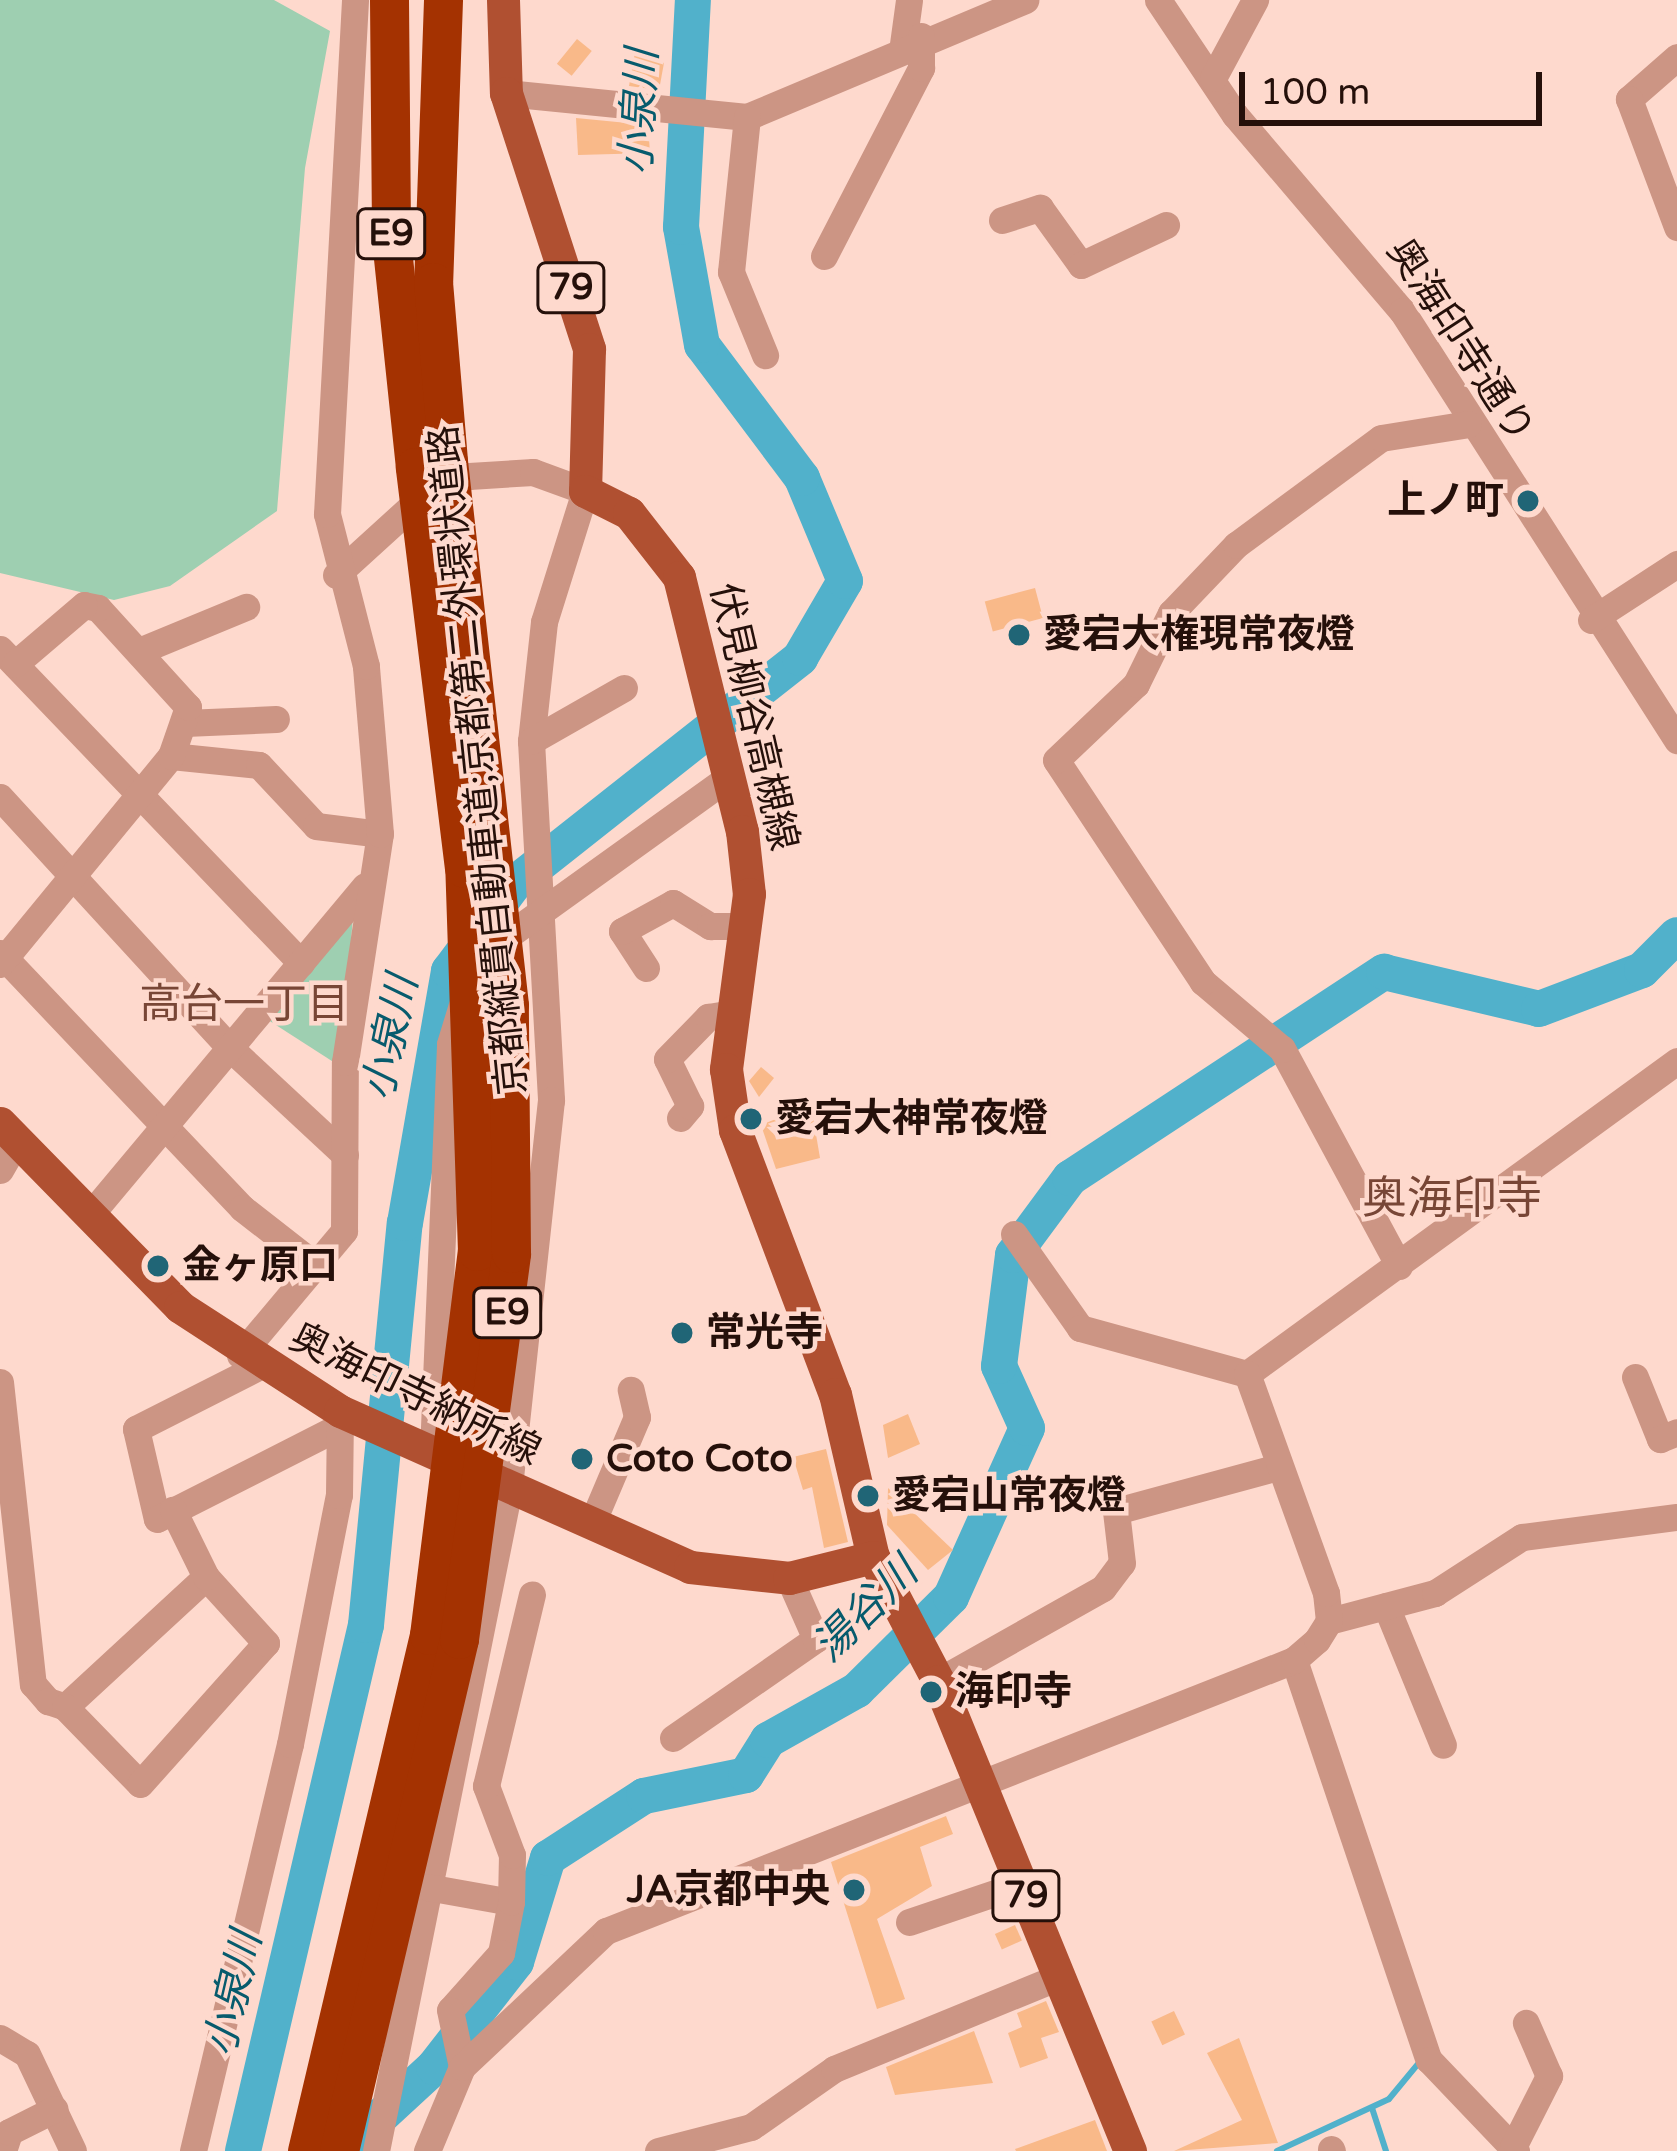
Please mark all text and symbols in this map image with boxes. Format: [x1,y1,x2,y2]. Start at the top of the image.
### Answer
water label: 小泉川 [612,48,668,176]
scale bar [1245,48,1548,122]
text: 100 m [1260,71,1370,114]
road number: E9 [355,204,427,264]
street label: 奥海印寺通り [1377,230,1543,452]
road number: 79 [535,258,607,318]
street label: 京都縦貫自動車道;京都第二外環状道路 [421,423,537,1097]
place label: 上ノ町 [1387,478,1504,524]
marker: 上ノ町 [1515,488,1541,514]
street label: 伏見柳谷高槻線 [699,579,807,855]
place label: 愛宕大権現常夜燈 [1043,612,1355,658]
marker: 愛宕大権現常夜燈 [1006,622,1032,648]
water label: 小泉川 [353,971,429,1105]
district label: 高台一丁目 [139,980,349,1030]
place label: 愛宕大神常夜燈 [775,1096,1048,1142]
marker: 愛宕大神常夜燈 [738,1106,764,1132]
district label: 奥海印寺 [1362,1173,1542,1227]
place label: 金ヶ原口 [182,1243,338,1289]
marker: 金ヶ原口 [145,1253,171,1279]
road number: E9 [471,1283,543,1343]
place label: 常光寺 [706,1310,823,1356]
street label: 奥海印寺納所線 [282,1314,548,1476]
marker: 常光寺 [669,1320,695,1346]
place label: Coto Coto [606,1436,793,1482]
marker: Coto Coto [569,1446,595,1472]
place label: 愛宕山常夜燈 [892,1473,1126,1519]
marker: 愛宕山常夜燈 [855,1483,881,1509]
water label: 湯谷川 [804,1548,928,1672]
place label: 海印寺 [955,1669,1072,1715]
marker: 海印寺 [918,1679,944,1705]
road number: 79 [990,1866,1062,1926]
place label: JA京都中央 [627,1867,830,1913]
marker: JA京都中央 [841,1877,867,1903]
water label: 小泉川 [195,1927,273,2061]

